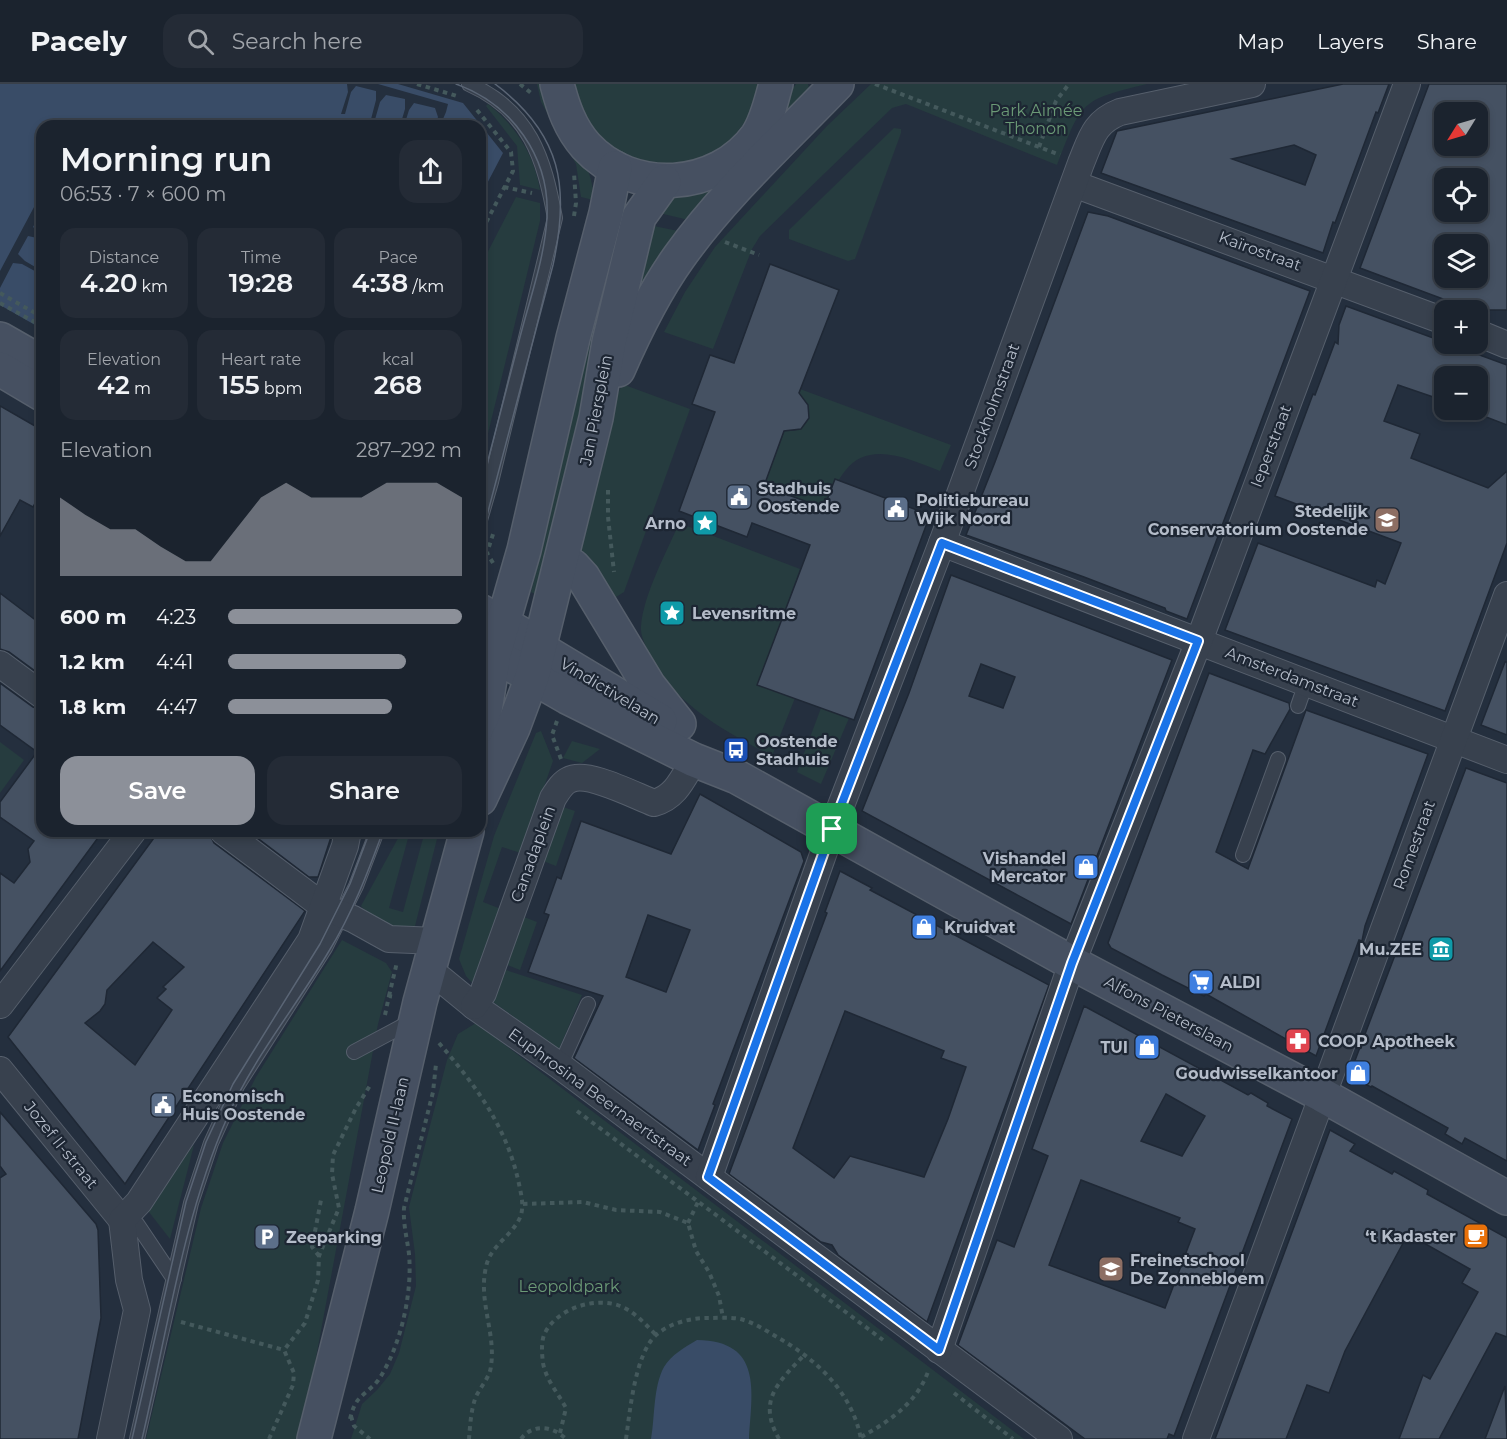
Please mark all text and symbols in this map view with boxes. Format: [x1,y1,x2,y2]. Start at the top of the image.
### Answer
search box [163,14,583,68]
text: Pacely [30,24,127,58]
icon: search [184,25,217,58]
text: Search here [232,28,363,55]
text: Map [1237,29,1284,54]
text: Layers [1317,29,1384,54]
text: Share [1417,29,1477,54]
park label: Park Aimée Thonon [990,101,1082,138]
north arrow [1434,102,1488,156]
map controls [1434,102,1488,420]
text: Morning run [60,139,272,179]
button: share [399,140,462,203]
button: locate [1434,168,1488,222]
text: 06:53 · 7 × 600 m [60,182,227,206]
street label: Kaïrostraat [1216,227,1304,275]
button: layers [1434,234,1488,288]
text: Distance [89,248,159,267]
text: Time [241,248,281,267]
text: Pace [378,248,418,267]
text: 4.20 [80,267,137,299]
text: 19:28 [229,267,293,299]
text: 4:38 [352,267,408,299]
text: km [137,277,168,296]
text: /km [408,277,444,296]
button: + [1434,300,1488,354]
street label: Stockholmstraat [960,340,1024,471]
text: Elevation [87,350,161,369]
text: Heart rate [221,350,301,369]
text: kcal [382,350,414,369]
street label: Jan Piersplein [576,353,616,468]
button: − [1434,366,1488,420]
text: 42 [97,369,130,401]
text: 155 [219,369,260,401]
text: 268 [374,369,422,401]
text: m [130,379,151,398]
text: bpm [260,379,303,398]
street label: Ieperstraat [1247,402,1296,490]
text: Elevation [60,438,152,462]
text: 287–292 m [356,438,462,462]
place label: Stadhuis Oostende [758,479,840,516]
public building icon: Stadhuis Oostende [724,482,754,512]
place label: Politiebureau Wijk Noord [916,491,1029,528]
public building icon: Politiebureau Wijk Noord [881,494,911,524]
place label: Stedelijk Conservatorium Oostende [1148,502,1369,539]
school or university icon: Stedelijk Conservatorium Oostende [1372,505,1402,535]
place icon: Arno [690,508,720,538]
place label: Arno [644,514,686,533]
place icon: Levensritme [657,598,687,628]
place label: Levensritme [692,604,796,623]
text: 600 m [60,605,127,629]
text: 4:23 [156,605,196,629]
street label: Amsterdamstraat [1223,643,1362,711]
text: 1.2 km [60,650,125,674]
text: 4:41 [156,650,194,674]
street label: Vindictivelaan [557,654,663,728]
text: 1.8 km [60,695,126,719]
text: 4:47 [156,695,198,719]
place label: Oostende Stadhuis [756,732,838,769]
bus stop icon: Oostende Stadhuis [721,735,751,765]
button: Save [60,756,255,825]
button: Share [267,756,462,825]
street label: Romestraat [1389,797,1439,892]
street label: Canadaplein [507,803,559,905]
pin [806,803,857,854]
icon: arrive [815,812,848,845]
place label: Vishandel Mercator [982,849,1066,886]
shop icon: Vishandel Mercator [1071,852,1101,882]
shop icon: Kruidvat [909,912,939,942]
place label: Kruidvat [944,918,1016,937]
museum icon: Mu.ZEE [1426,934,1456,964]
place label: Mu.ZEE [1359,940,1422,959]
supermarket icon: ALDI [1186,967,1216,997]
street label: Alfons Pieterslaan [1101,972,1237,1056]
place label: ALDI [1219,973,1260,992]
street label: Euphrosina Beernaertstraat [505,1024,696,1170]
pharmacy icon: COOP Apotheek [1283,1026,1313,1056]
shop icon: TUI [1132,1032,1162,1062]
place label: COOP Apotheek [1318,1032,1455,1051]
place label: TUI [1100,1038,1128,1057]
shop icon: Goudwisselkantoor [1343,1058,1373,1088]
place label: Goudwisselkantoor [1176,1064,1338,1083]
street label: Leopold II-laan [367,1075,413,1195]
place label: Economisch Huis Oostende [182,1087,305,1124]
public building icon: Economisch Huis Oostende [148,1090,178,1120]
street label: Jozef II-straat [19,1097,102,1193]
cafe icon: ‘t Kadaster [1461,1221,1491,1251]
parking icon: Zeeparking [252,1222,282,1252]
place label: ‘t Kadaster [1365,1227,1456,1246]
place label: Zeeparking [286,1228,382,1247]
place label: Freinetschool De Zonnebloem [1130,1251,1264,1288]
school or university icon: Freinetschool De Zonnebloem [1096,1254,1126,1284]
park label: Leopoldpark [518,1277,620,1296]

